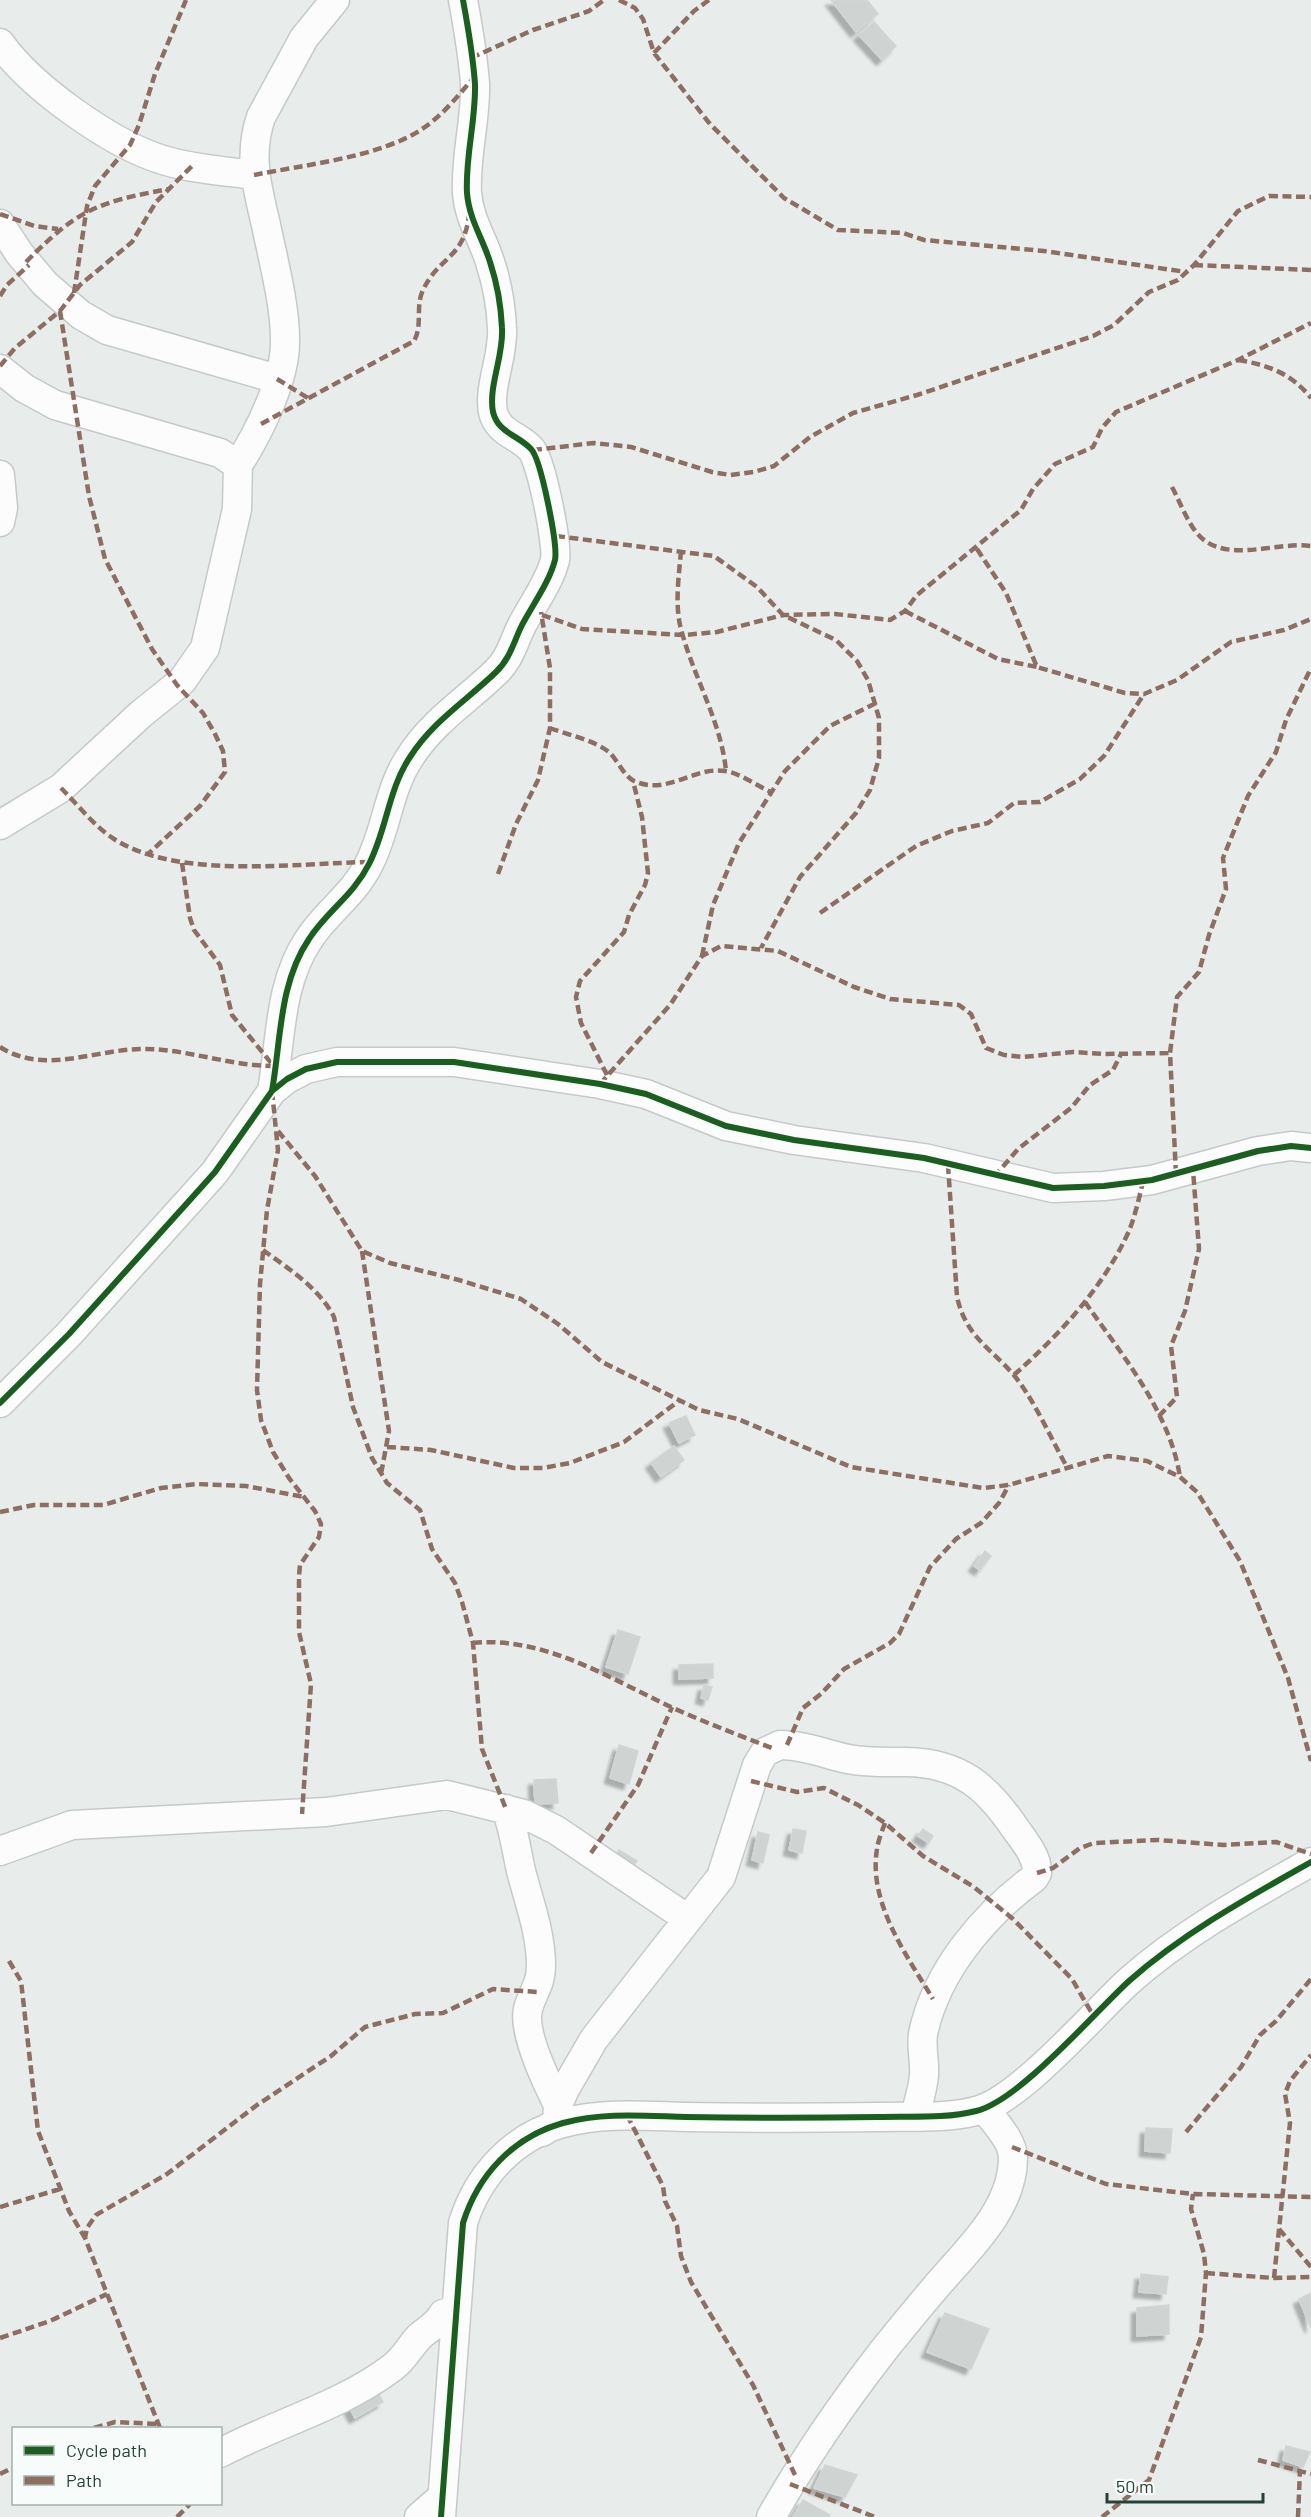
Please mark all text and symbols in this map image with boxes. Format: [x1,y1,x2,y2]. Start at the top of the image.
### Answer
legend [12,2427,222,2505]
text: Cycle path [66,2439,147,2461]
scale bar [1107,2466,1263,2504]
text: Path [66,2469,102,2491]
text: 50 m [1116,2475,1154,2497]

